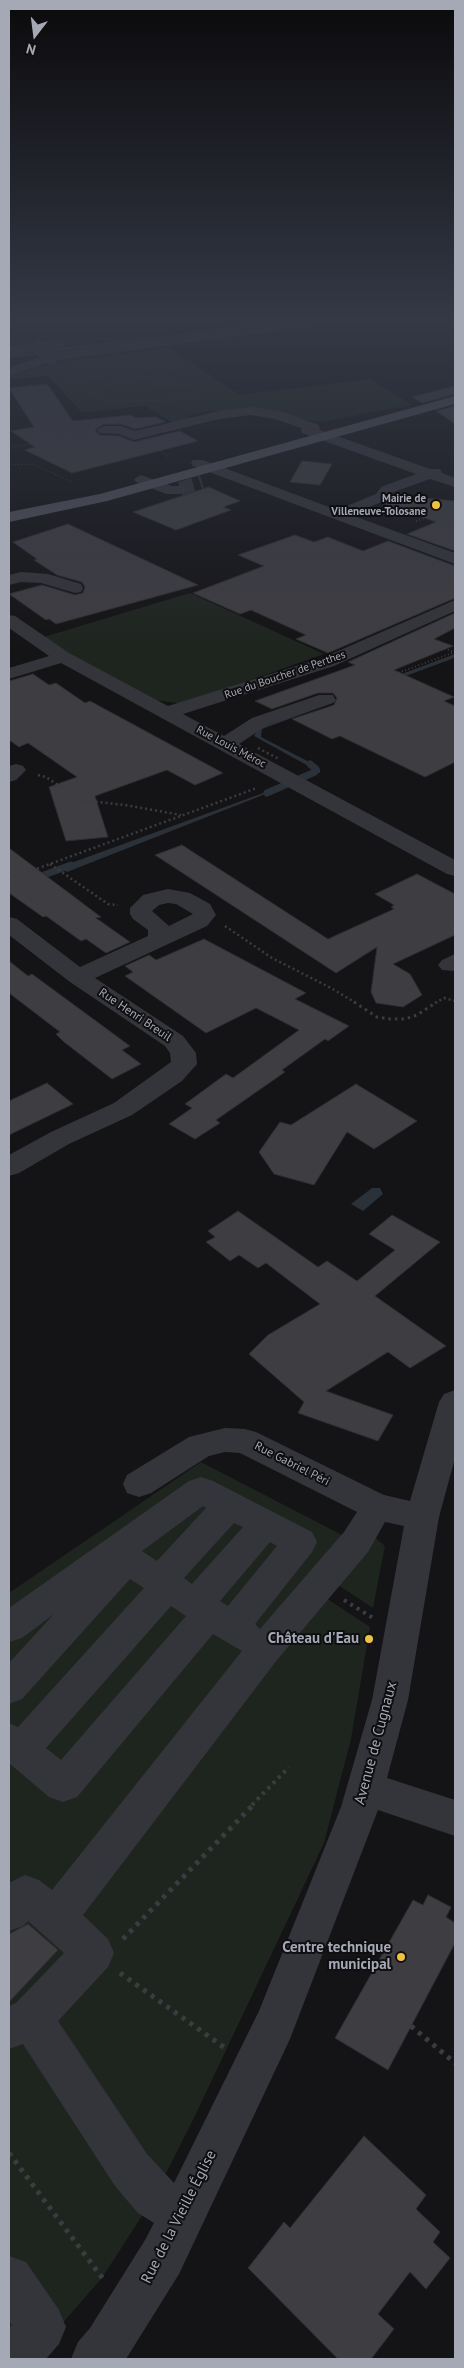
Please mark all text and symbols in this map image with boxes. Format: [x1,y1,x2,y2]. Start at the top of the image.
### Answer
north arrow [10,10,60,60]
text: N [24,40,38,59]
place label: Mairie de Villeneuve-Tolosane [331,492,426,518]
marker: Mairie de Villeneuve-Tolosane [430,499,442,511]
street label: Rue du Boucher de Perthes [223,648,347,702]
street label: Rue Louis Méroc [194,723,268,771]
street label: Rue Henri Breuil [96,985,174,1045]
street label: Rue Gabriel Péri [252,1439,332,1489]
place label: Château d'Eau [268,1630,359,1648]
marker: Château d'Eau [363,1633,375,1645]
street label: Avenue de Cugnaux [351,1680,401,1806]
place label: Centre technique municipal [282,1939,391,1974]
marker: Centre technique municipal [395,1951,407,1963]
street label: Rue de la Vieille Église [138,2147,220,2287]

